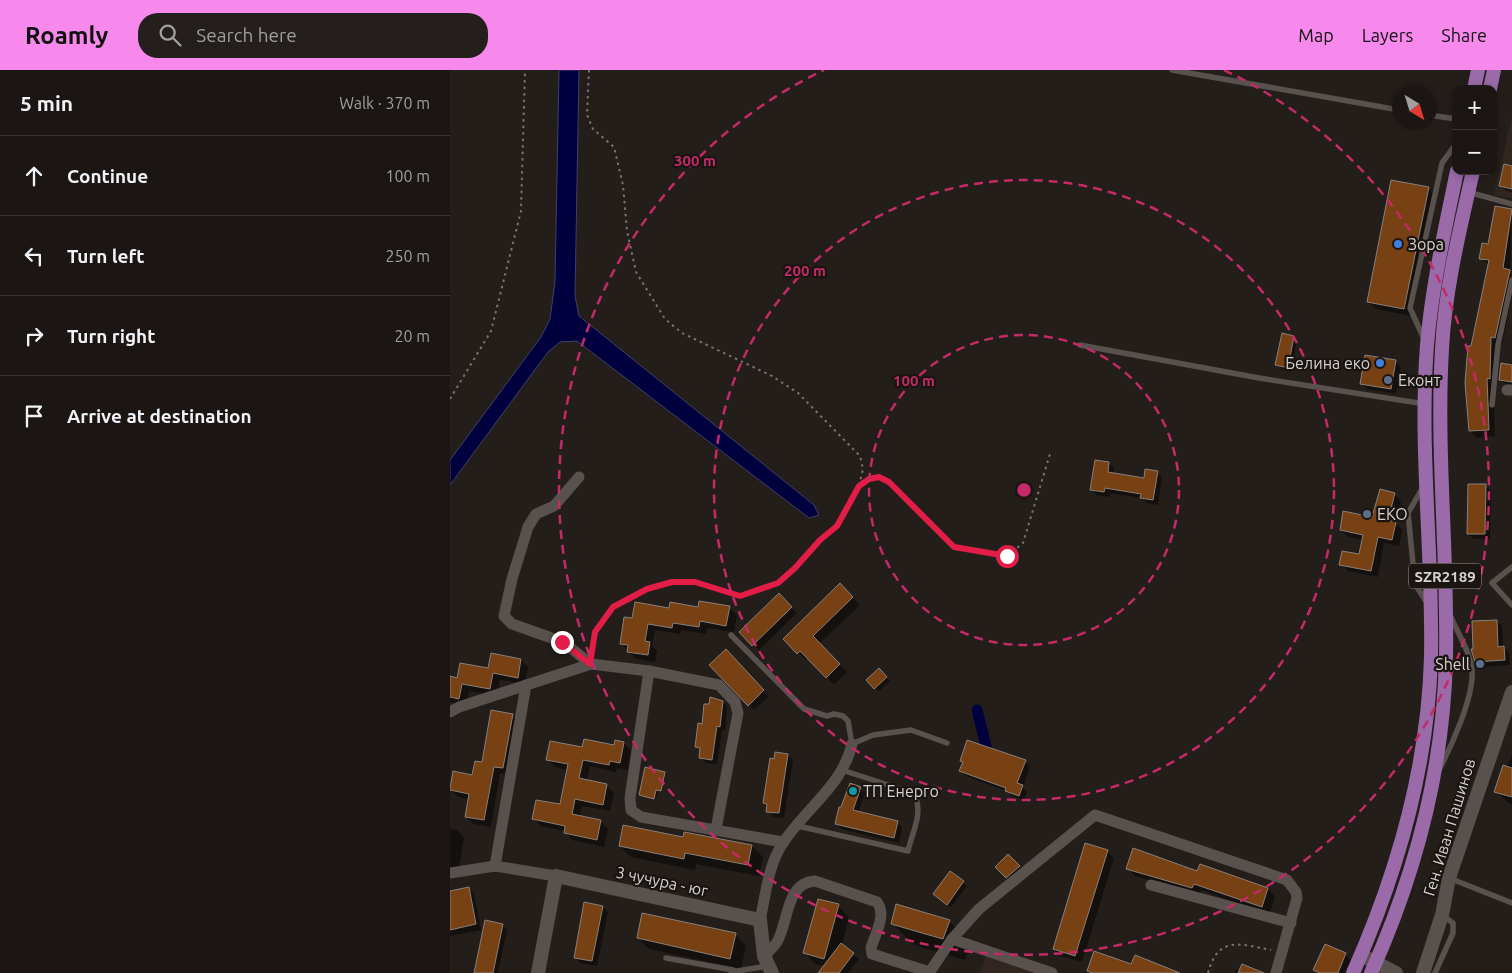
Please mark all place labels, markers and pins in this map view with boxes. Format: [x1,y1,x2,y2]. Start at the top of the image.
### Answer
place label: Зора [1408,235,1444,253]
marker: Зора [1392,238,1404,250]
place label: Белина еко [1285,354,1370,372]
marker: Белина еко [1374,357,1386,369]
place label: Еконт [1398,371,1441,389]
marker: Еконт [1382,374,1394,386]
centre of rings [1015,481,1033,499]
place label: EKO [1377,505,1408,523]
marker: EKO [1361,508,1373,520]
place label: Shell [1435,655,1470,673]
marker: Shell [1474,658,1486,670]
place label: ТП Енерго [863,782,939,800]
marker: ТП Енерго [847,785,859,797]

